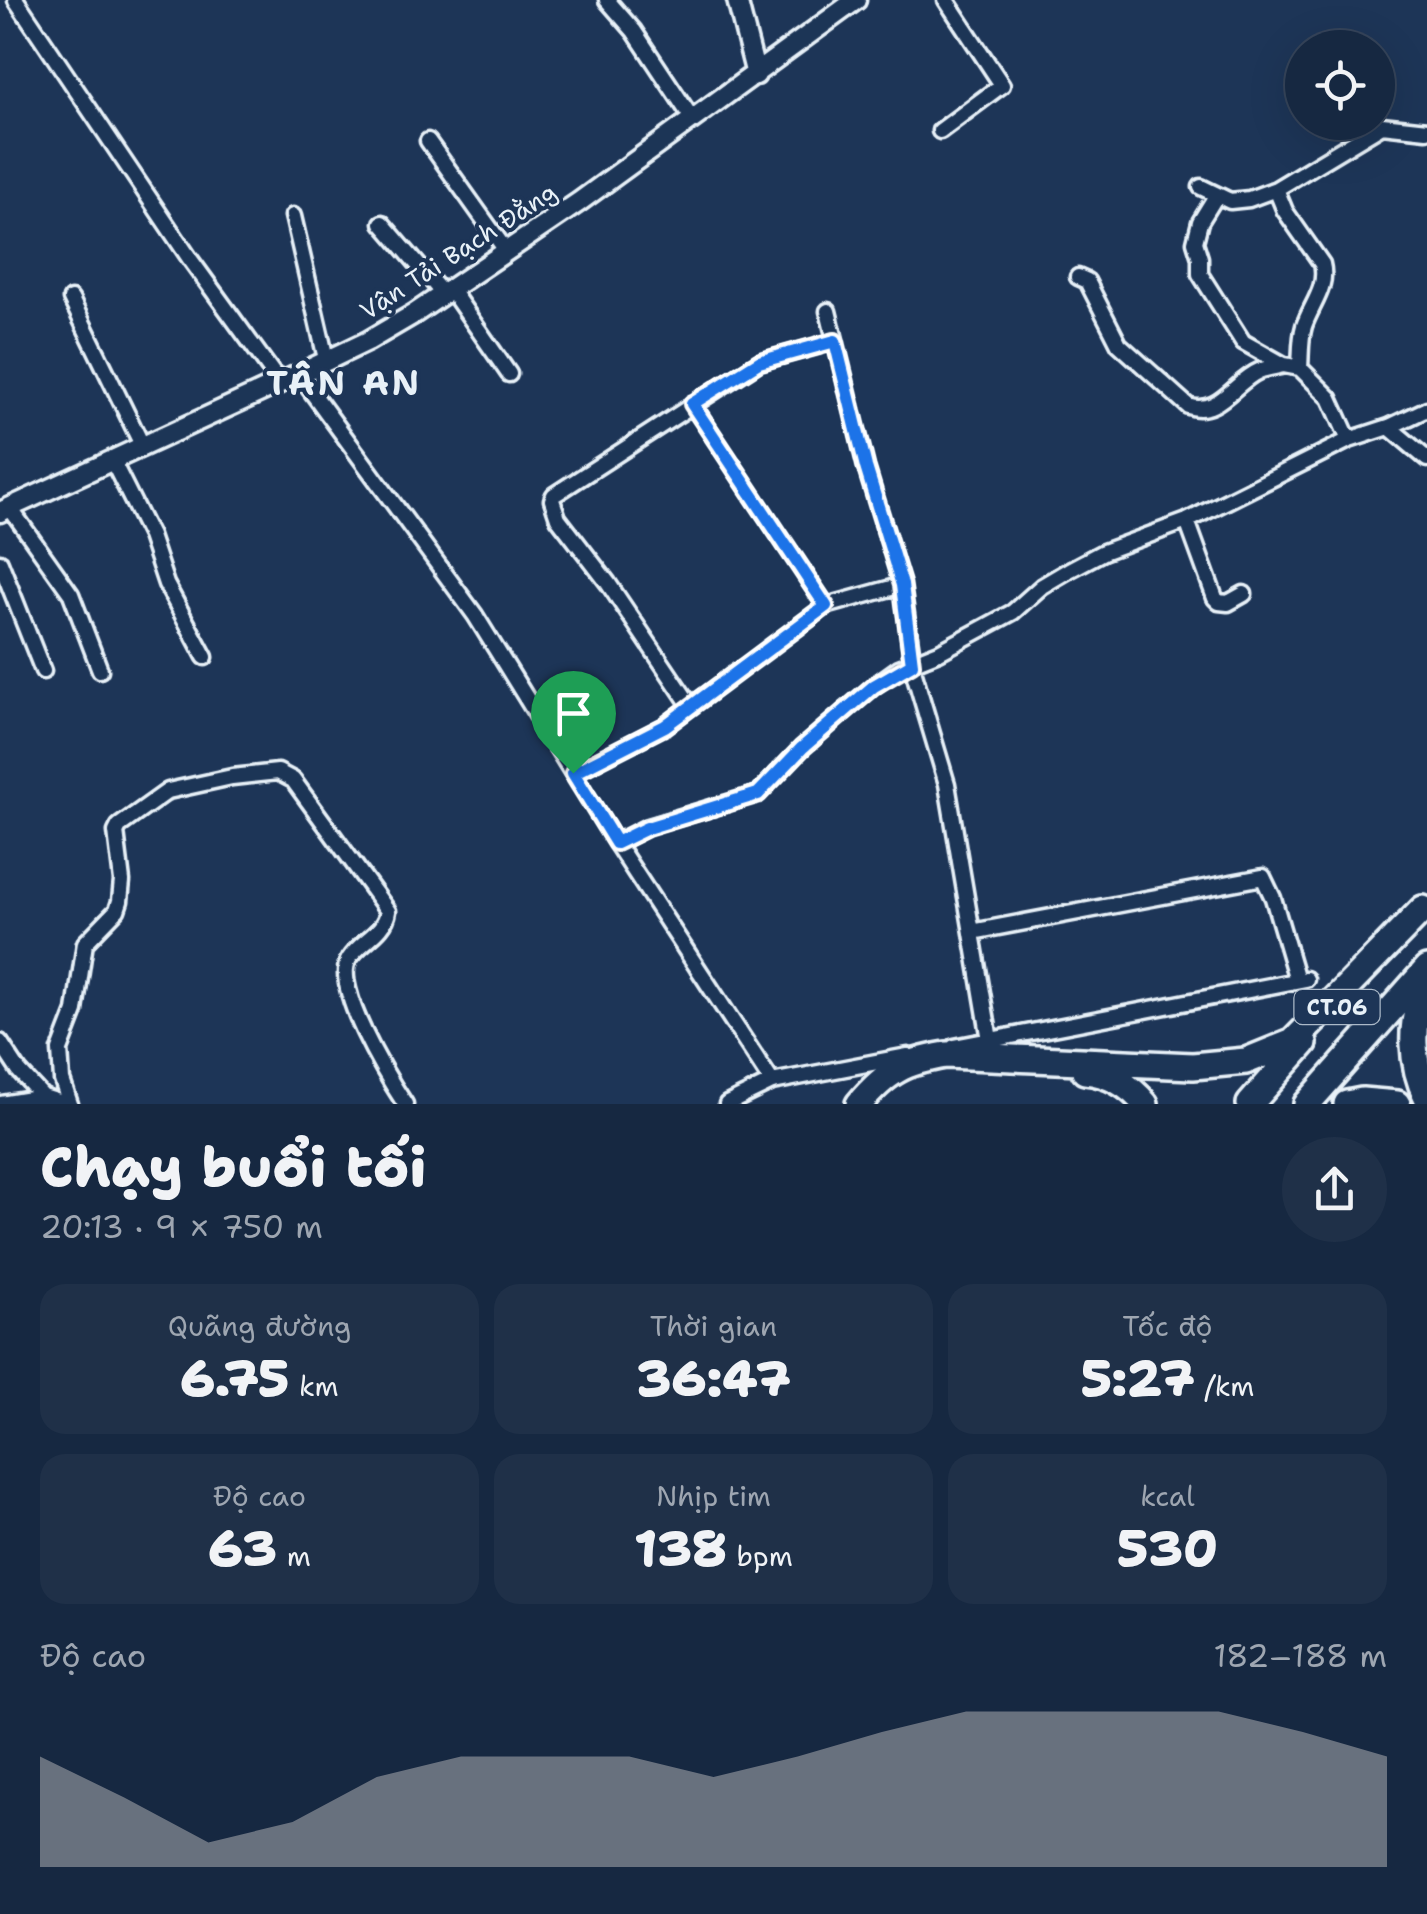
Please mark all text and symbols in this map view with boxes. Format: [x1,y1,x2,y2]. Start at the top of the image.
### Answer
map controls [1285,30,1395,140]
button: locate [1285,30,1395,140]
street label: Vận Tải Bạch Đằng [353,175,563,327]
district label: TÂN AN [266,359,422,406]
pin [531,671,616,774]
icon: arrive [546,686,601,741]
road number: CT.06 [1294,990,1380,1024]
text: Chạy buổi tối [40,1130,427,1204]
button: share [1282,1137,1387,1242]
text: 20:13 · 9 × 750 m [40,1205,323,1248]
text: Quãng đường [168,1307,351,1345]
text: Thời gian [650,1307,777,1345]
text: Tốc độ [1122,1307,1213,1345]
text: 6.75 [180,1345,289,1412]
text: 36:47 [636,1345,791,1412]
text: 5:27 [1081,1345,1195,1412]
text: km [289,1367,339,1405]
text: /km [1195,1367,1254,1405]
text: Độ cao [213,1477,306,1515]
text: Nhịp tim [656,1477,771,1515]
text: kcal [1140,1477,1195,1515]
text: 63 [208,1515,277,1582]
text: 138 [634,1515,727,1582]
text: 530 [1117,1515,1218,1582]
text: m [277,1537,311,1575]
text: bpm [727,1537,793,1575]
text: Độ cao [40,1634,146,1677]
text: 182–188 m [1213,1634,1387,1677]

